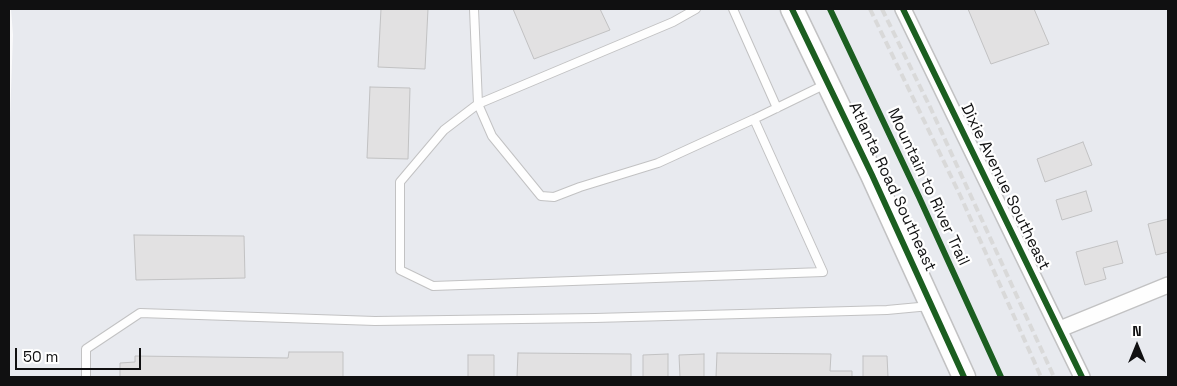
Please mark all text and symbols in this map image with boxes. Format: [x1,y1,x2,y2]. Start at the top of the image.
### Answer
street label: Atlanta Road Southeast [844,99,940,275]
street label: Dixie Avenue Southeast [956,101,1054,273]
street label: Mountain to River Trail [883,105,973,269]
north arrow [1112,321,1162,371]
text: N [1132,322,1142,340]
scale bar [18,338,144,370]
text: 50 m [23,347,58,366]

